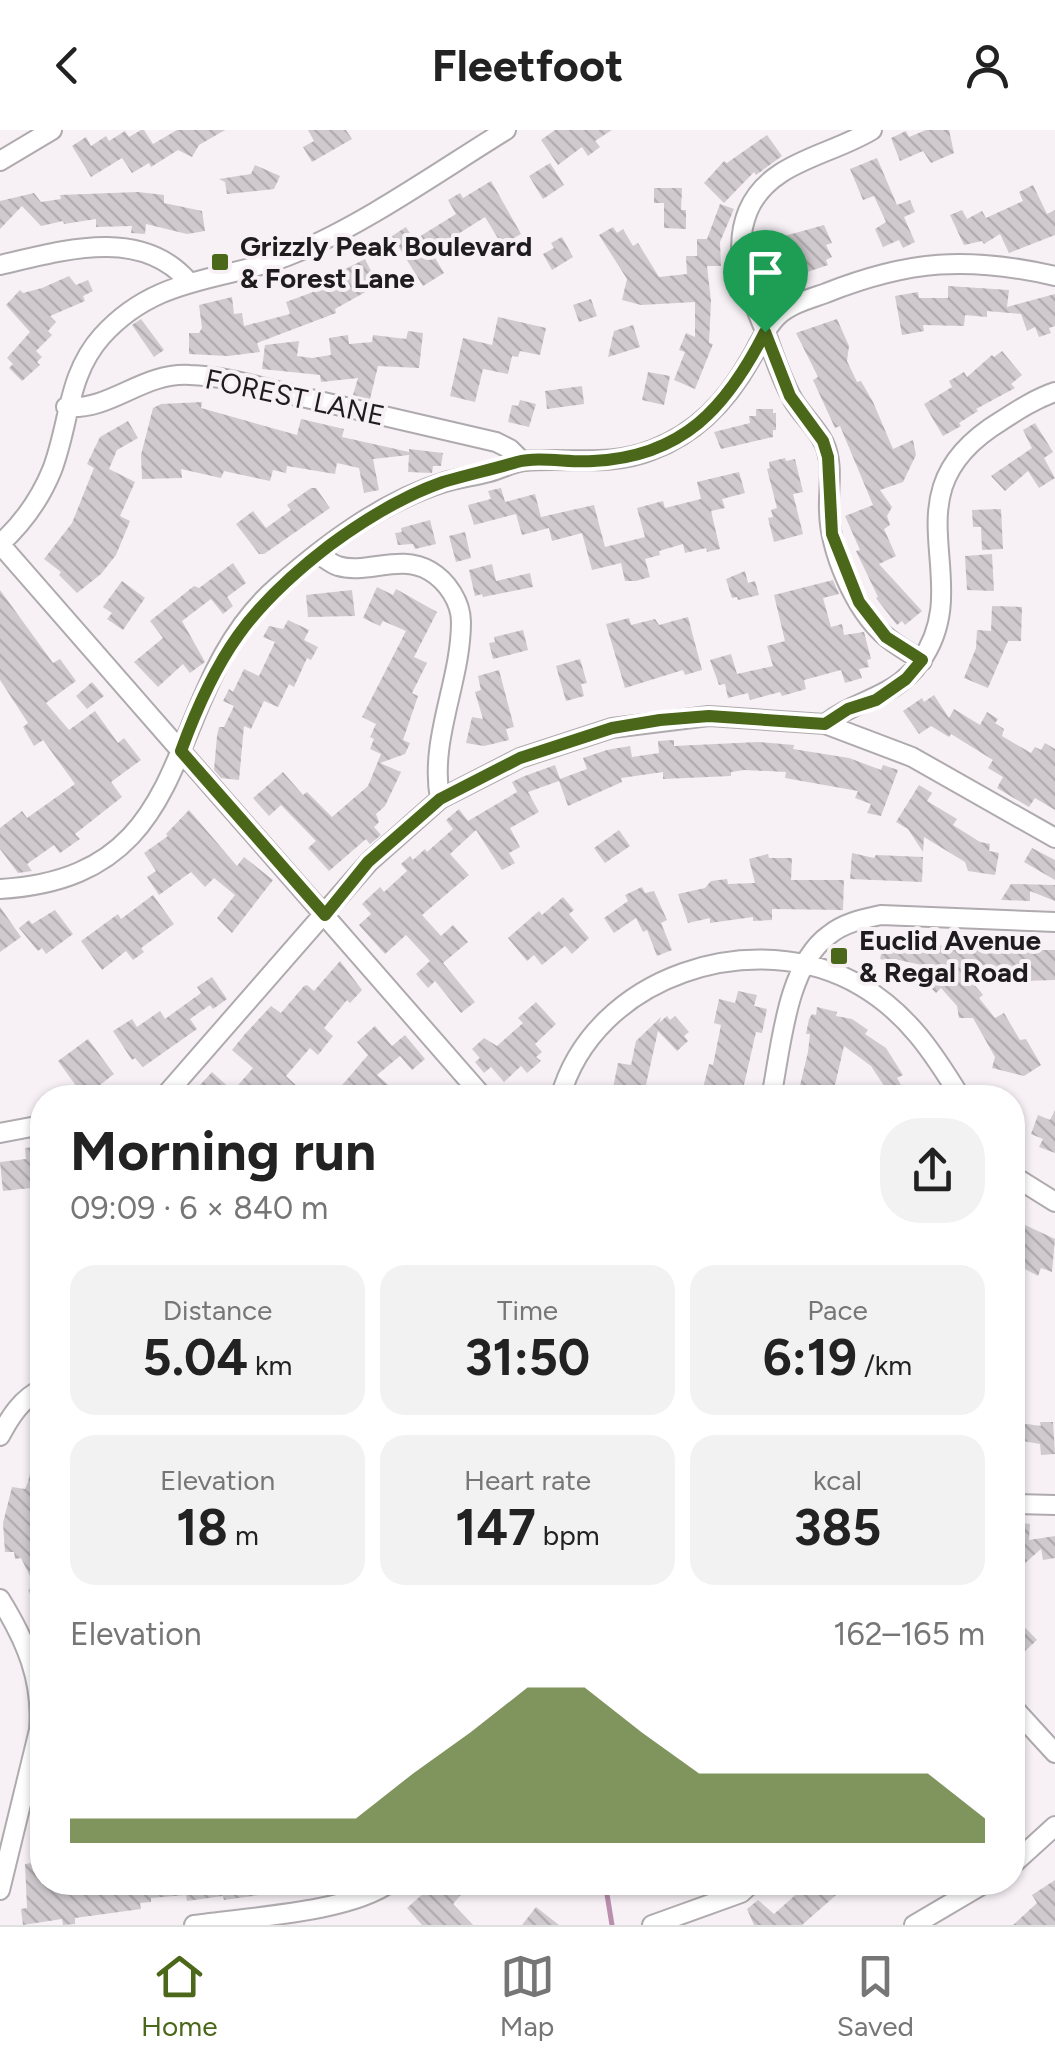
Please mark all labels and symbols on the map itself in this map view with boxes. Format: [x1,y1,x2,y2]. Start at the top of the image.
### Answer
place label: Grizzly Peak Boulevard & Forest Lane [240,229,532,295]
pin [723,230,808,333]
marker: Grizzly Peak Boulevard & Forest Lane [209,251,231,273]
street label: FOREST LANE [202,361,388,433]
place label: Euclid Avenue & Regal Road [859,923,1041,989]
marker: Euclid Avenue & Regal Road [828,945,850,967]

